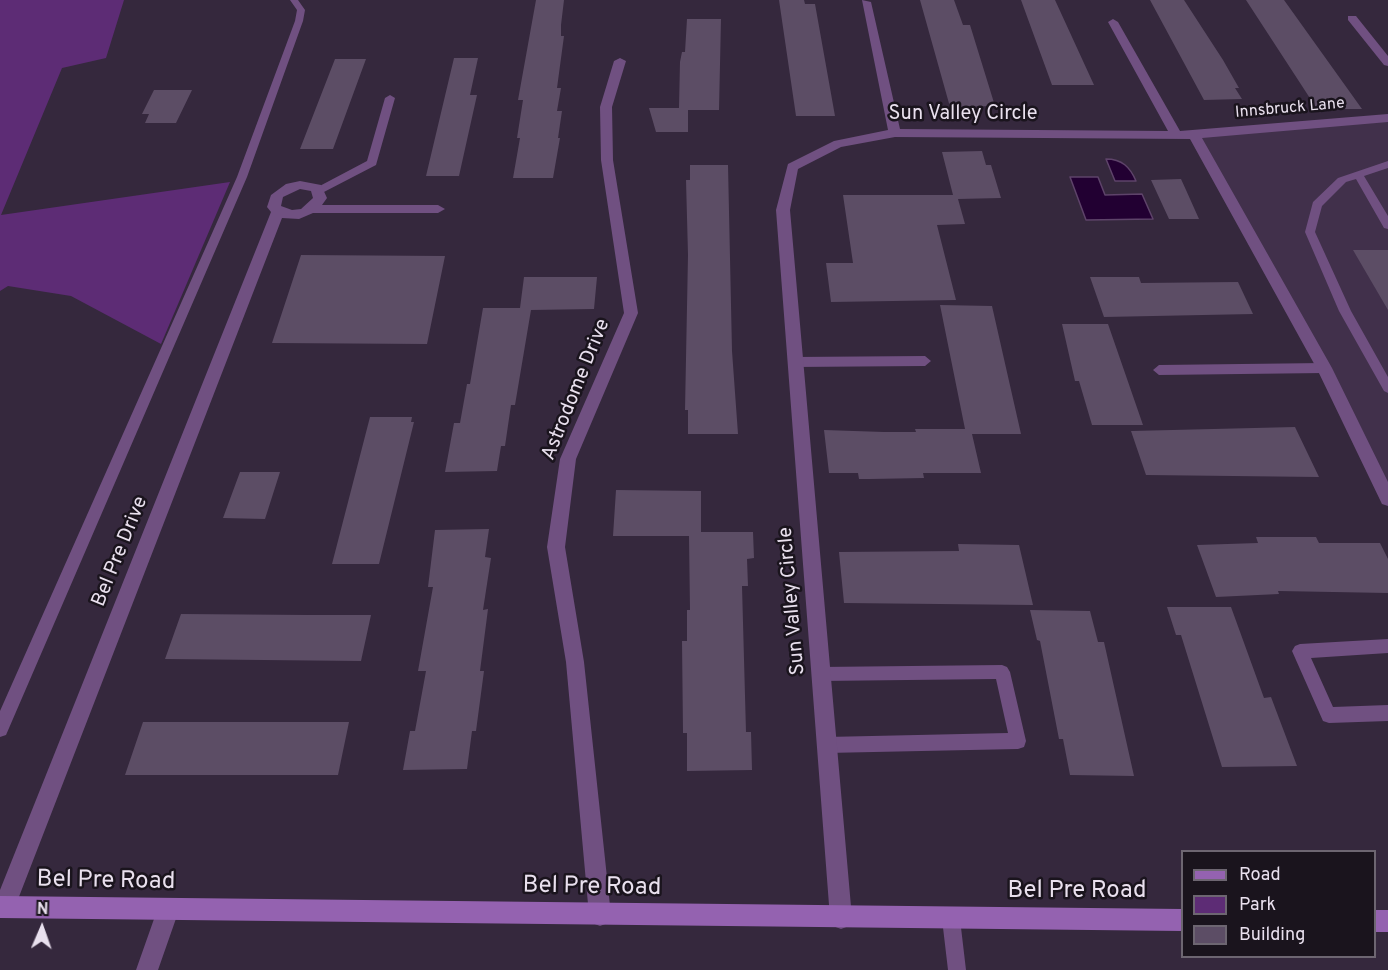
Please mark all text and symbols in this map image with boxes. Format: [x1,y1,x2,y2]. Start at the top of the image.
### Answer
street label: Innsbruck Lane [1234,95,1346,123]
street label: Sun Valley Circle [889,103,1037,127]
street label: Astrodome Drive [538,316,616,464]
street label: Bel Pre Drive [88,493,154,611]
street label: Sun Valley Circle [775,526,811,676]
legend [1181,850,1376,958]
text: Road [1239,864,1281,887]
street label: Bel Pre Road [36,866,176,898]
street label: Bel Pre Road [522,872,662,904]
street label: Bel Pre Road [1008,878,1146,906]
text: Park [1239,894,1276,917]
north arrow [12,898,72,958]
text: N [37,900,49,920]
text: Building [1239,924,1305,947]

